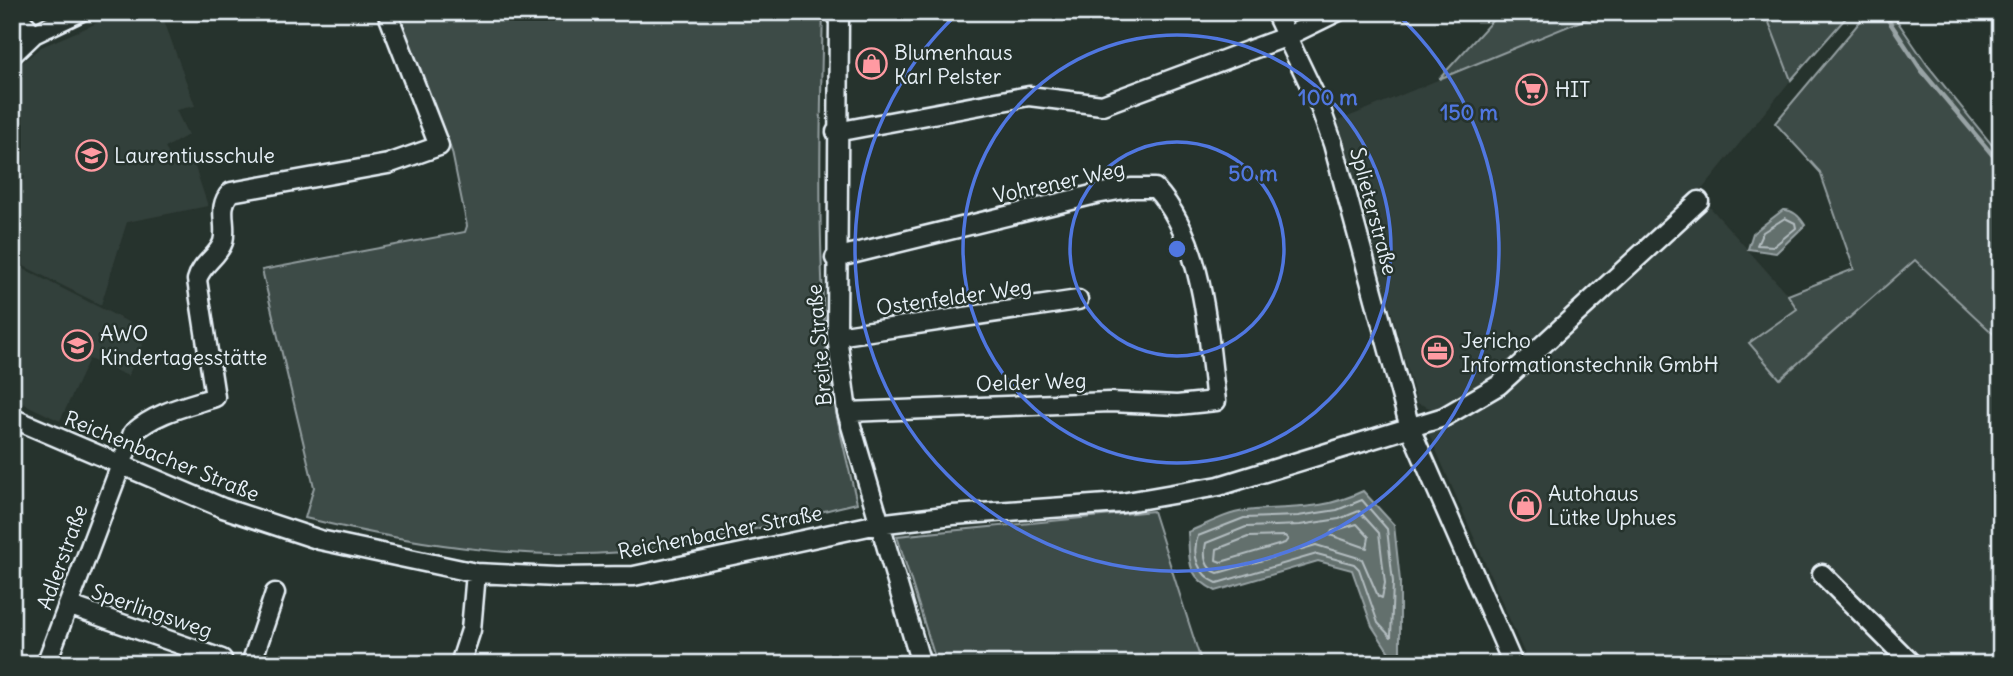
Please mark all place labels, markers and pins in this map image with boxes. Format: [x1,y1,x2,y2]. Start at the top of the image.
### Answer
place label: Blumenhaus Karl Pelster [894,39,1012,90]
shop icon: Blumenhaus Karl Pelster [854,47,888,81]
supermarket icon: HIT [1515,72,1549,106]
place label: HIT [1555,76,1590,103]
school or university icon: Laurentiusschule [74,138,108,172]
place label: Laurentiusschule [114,142,275,169]
centre of rings [1165,237,1189,261]
place label: AWO Kindertagesstätte [100,320,267,371]
place label: Jericho Informationstechnik GmbH [1461,327,1719,378]
school or university icon: AWO Kindertagesstätte [60,328,94,362]
office icon: Jericho Informationstechnik GmbH [1421,335,1455,369]
place label: Autohaus Lütke Uphues [1548,480,1677,531]
shop icon: Autohaus Lütke Uphues [1508,488,1542,522]

